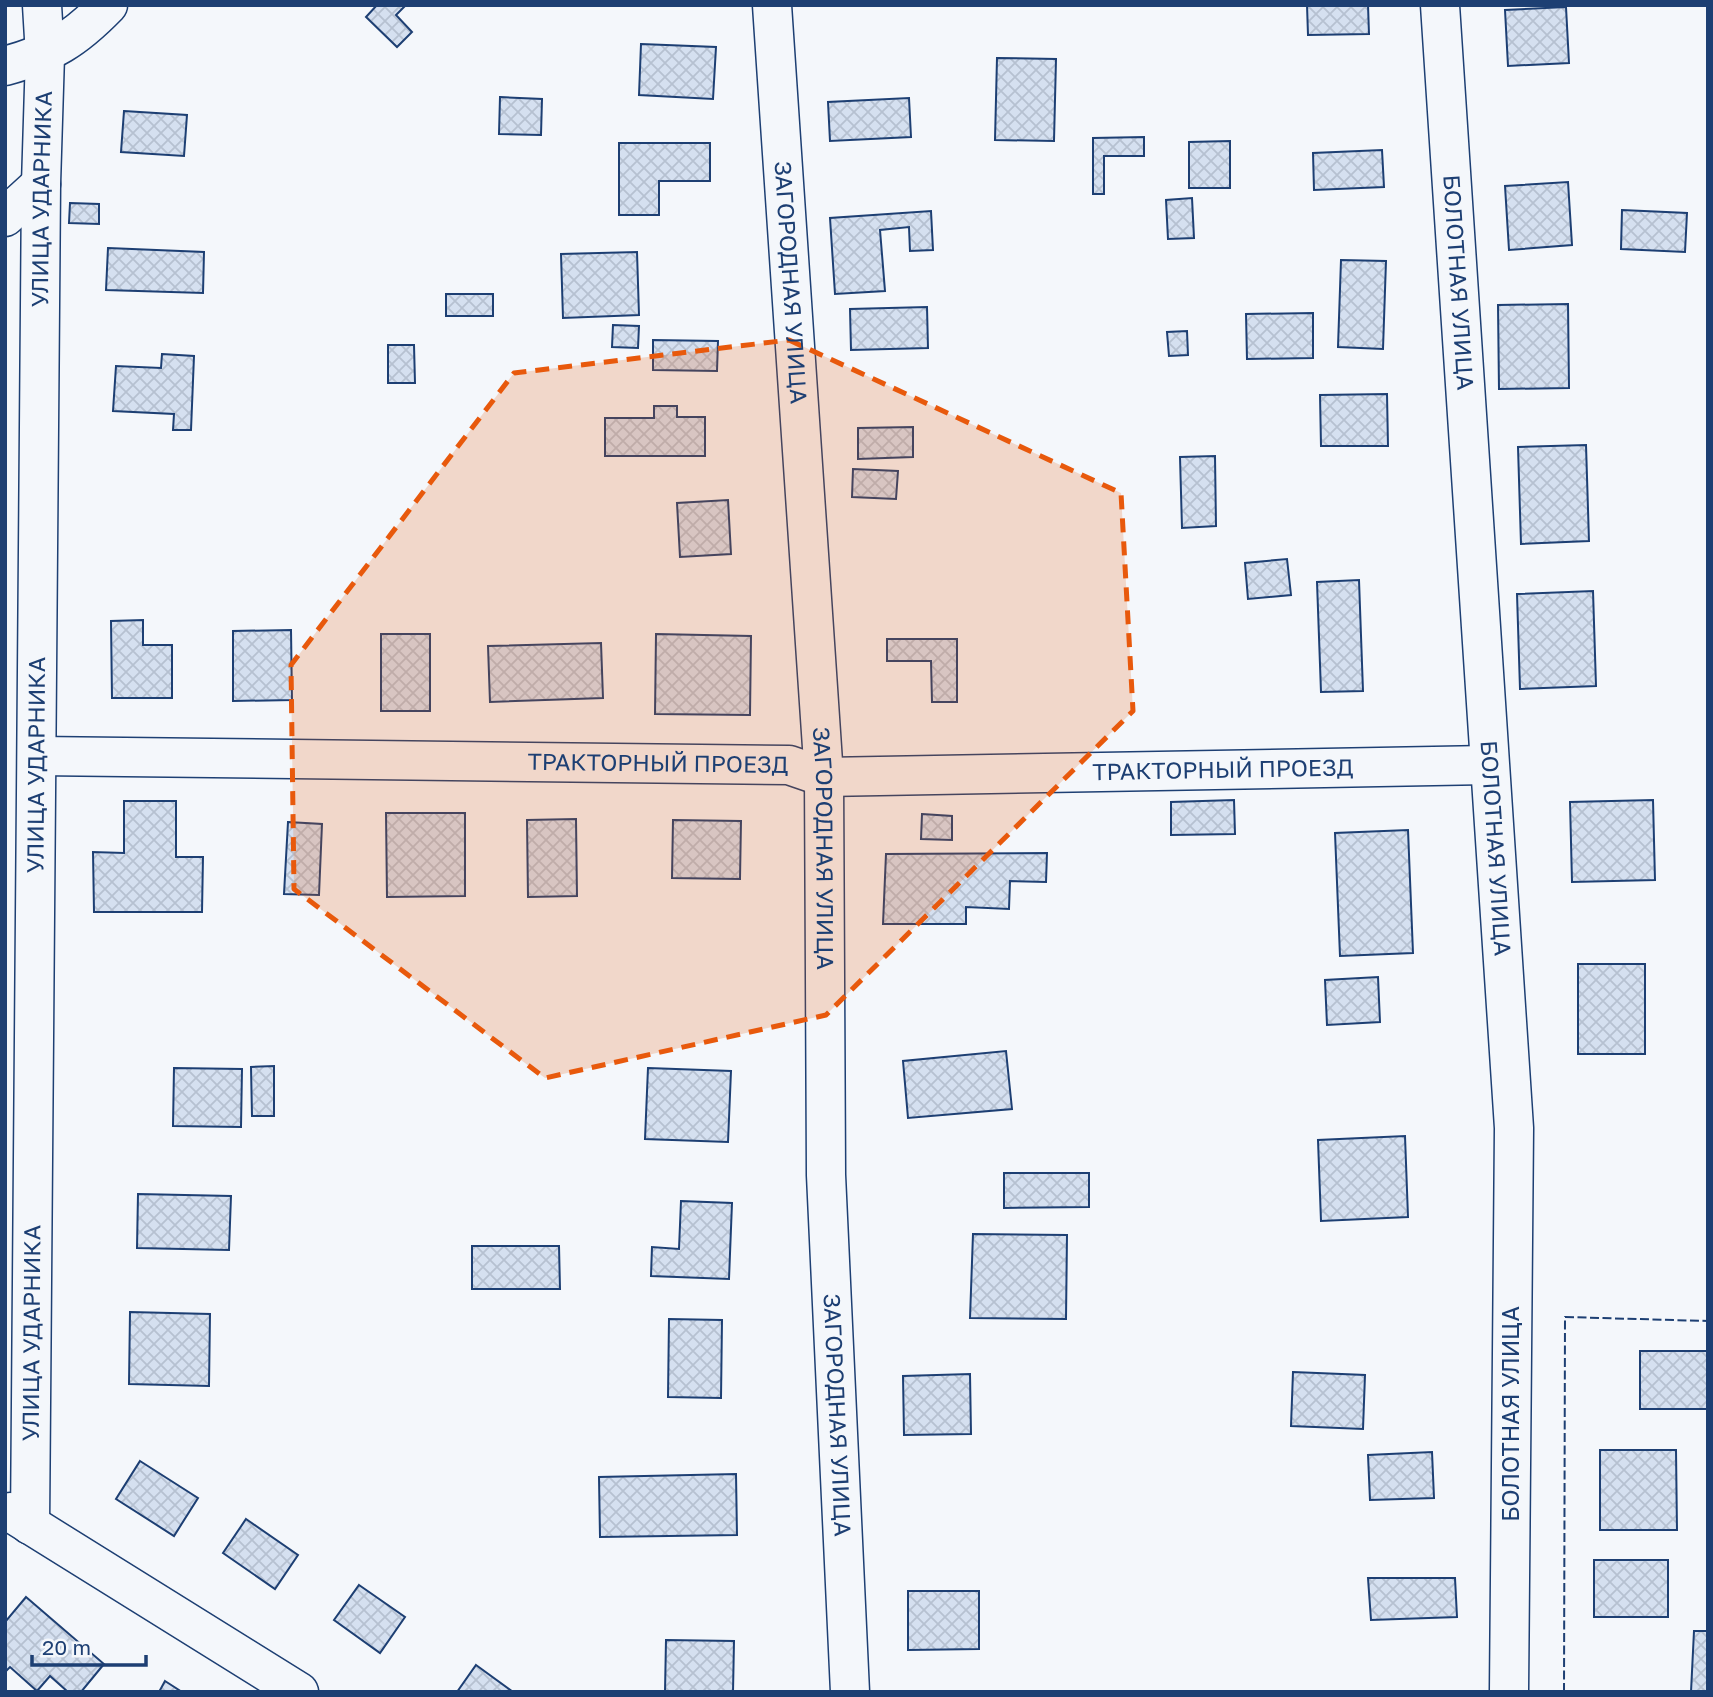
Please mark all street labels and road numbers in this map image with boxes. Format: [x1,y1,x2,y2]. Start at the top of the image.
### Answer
street label: УЛИЦА УДАРНИКА [25,90,57,307]
street label: ЗАГОРОДНАЯ УЛИЦА [770,160,814,405]
street label: БОЛОТНАЯ УЛИЦА [1438,174,1480,391]
street label: УЛИЦА УДАРНИКА [20,657,50,873]
street label: ЗАГОРОДНАЯ УЛИЦА [808,726,840,970]
street label: БОЛОТНАЯ УЛИЦА [1475,740,1518,957]
street label: ТРАКТОРНЫЙ ПРОЕЗД [527,747,789,778]
street label: ТРАКТОРНЫЙ ПРОЕЗД [1092,752,1354,785]
street label: УЛИЦА УДАРНИКА [16,1225,45,1441]
street label: ЗАГОРОДНАЯ УЛИЦА [819,1293,858,1537]
street label: БОЛОТНАЯ УЛИЦА [1496,1306,1524,1522]

